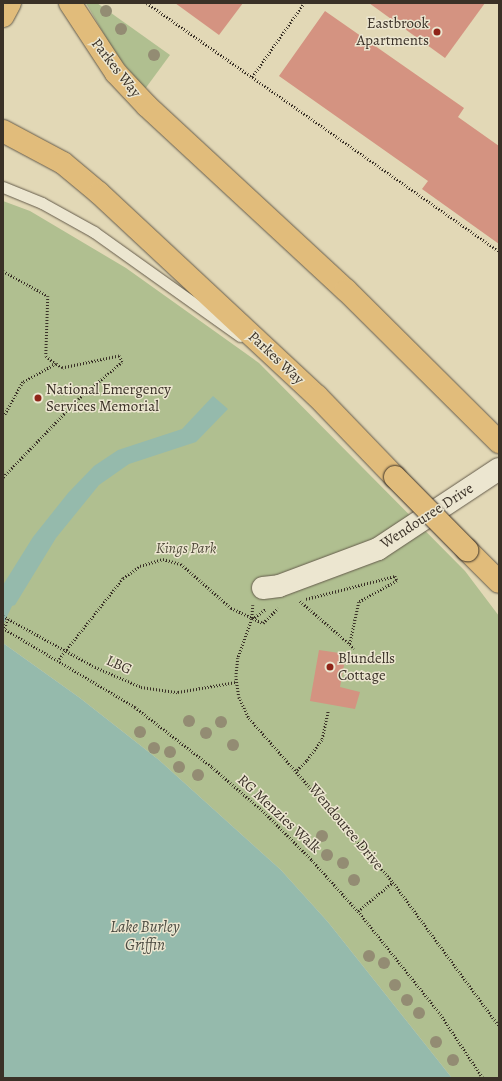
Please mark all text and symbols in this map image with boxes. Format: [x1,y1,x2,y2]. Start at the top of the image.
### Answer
place label: Eastbrook Apartments [357,14,429,49]
marker: Eastbrook Apartments [432,27,442,37]
street label: Parkes Way [87,35,145,101]
street label: Parkes Way [244,328,308,388]
place label: National Emergency Services Memorial [46,380,171,415]
marker: National Emergency Services Memorial [33,393,43,403]
street label: Wendouree Drive [377,479,477,553]
park label: Kings Park [156,540,216,558]
place label: Blundells Cottage [338,649,395,684]
street label: LBG [103,651,135,679]
marker: Blundells Cottage [325,662,335,672]
street label: RG Menzies Walk [234,771,324,857]
street label: Wendouree Drive [305,780,387,874]
water label: Lake Burley Griffin [110,917,180,955]

